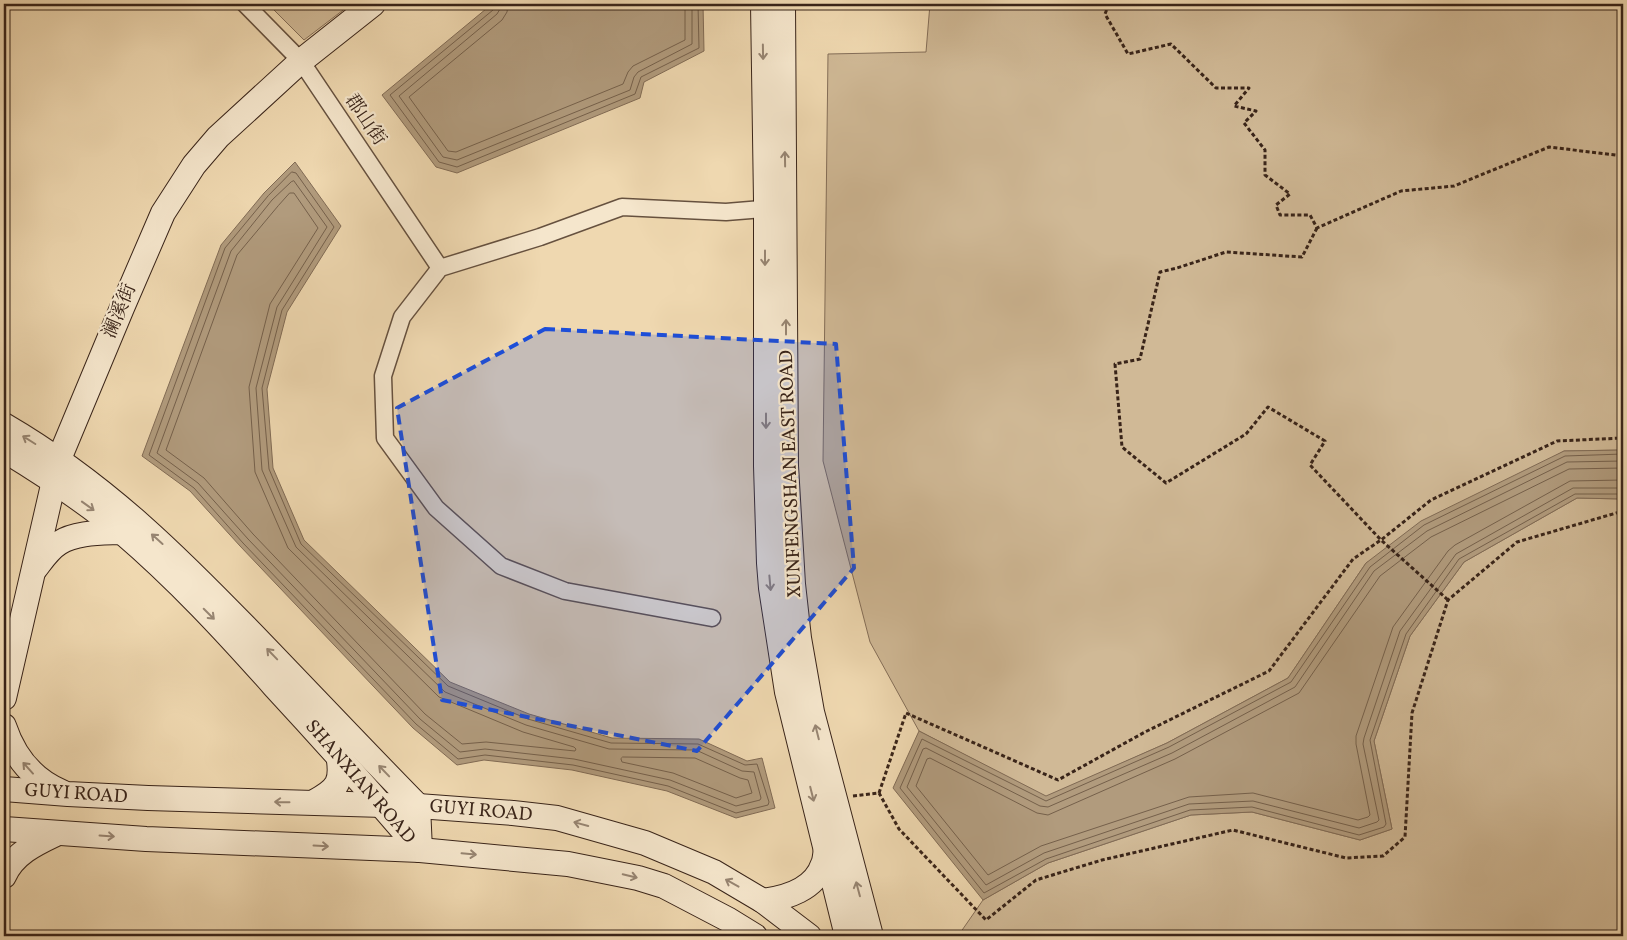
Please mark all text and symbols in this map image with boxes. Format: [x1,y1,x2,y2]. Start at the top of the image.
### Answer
one-way arrow [758,44,768,60]
street label: 郡山街 [338,89,392,151]
one-way arrow [780,151,789,167]
one-way arrow [760,250,770,266]
street label: 澜溪街 [97,280,143,342]
one-way arrow [781,319,791,336]
street label: XUNFENGSHAN EAST ROAD [774,349,808,598]
one-way arrow [761,412,771,428]
one-way arrow [22,434,36,444]
one-way arrow [81,501,95,511]
one-way arrow [151,533,164,545]
one-way arrow [766,575,775,591]
one-way arrow [203,608,215,621]
one-way arrow [265,648,278,660]
street label: SHANXIAN ROAD [299,714,421,850]
one-way arrow [812,725,821,741]
one-way arrow [22,762,34,774]
one-way arrow [378,765,390,778]
street label: GUYI ROAD [24,777,128,811]
one-way arrow [808,785,817,801]
street label: GUYI ROAD [429,794,534,828]
one-way arrow [274,797,290,807]
one-way arrow [574,819,590,828]
one-way arrow [98,832,114,841]
one-way arrow [313,841,329,850]
one-way arrow [461,849,477,859]
one-way arrow [621,872,637,881]
one-way arrow [725,878,740,888]
one-way arrow [852,882,862,898]

